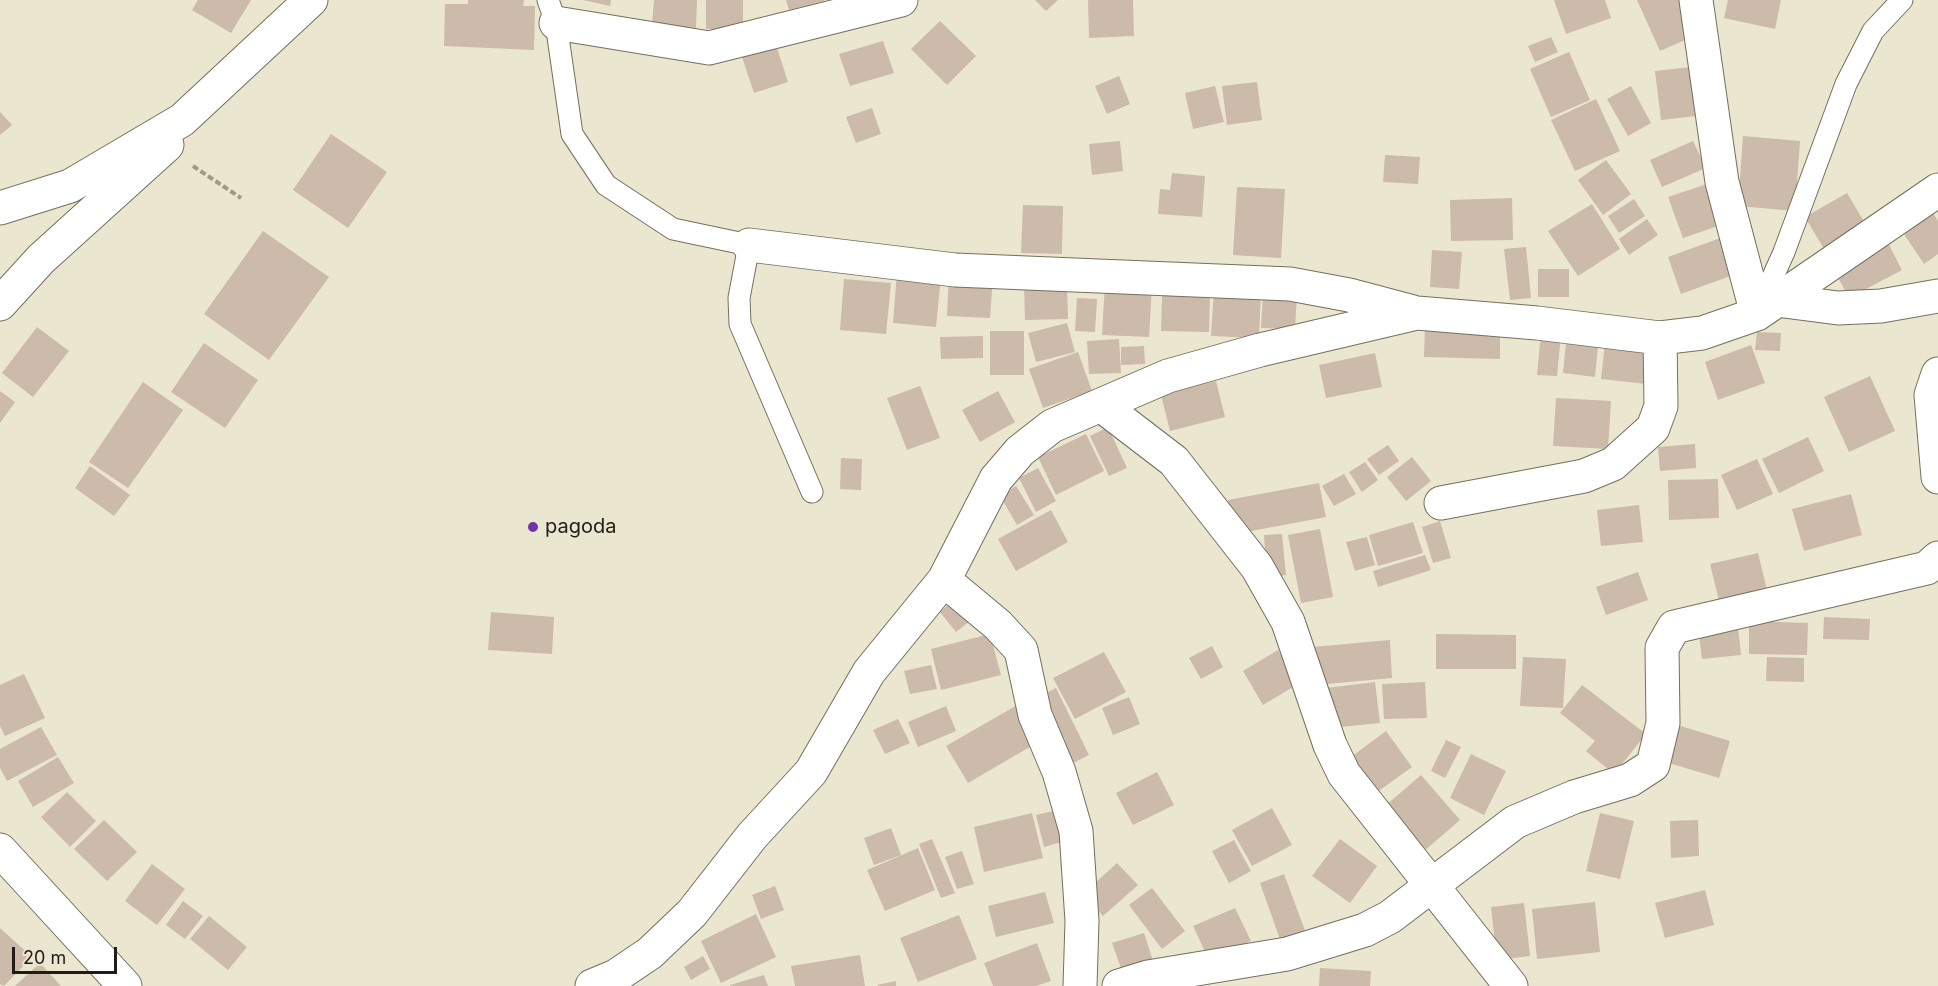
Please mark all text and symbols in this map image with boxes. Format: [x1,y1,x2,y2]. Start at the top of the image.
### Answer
place label: pagoda [545,515,616,539]
marker: pagoda [526,520,540,534]
scale bar [15,935,120,973]
text: 20 m [23,947,66,968]

